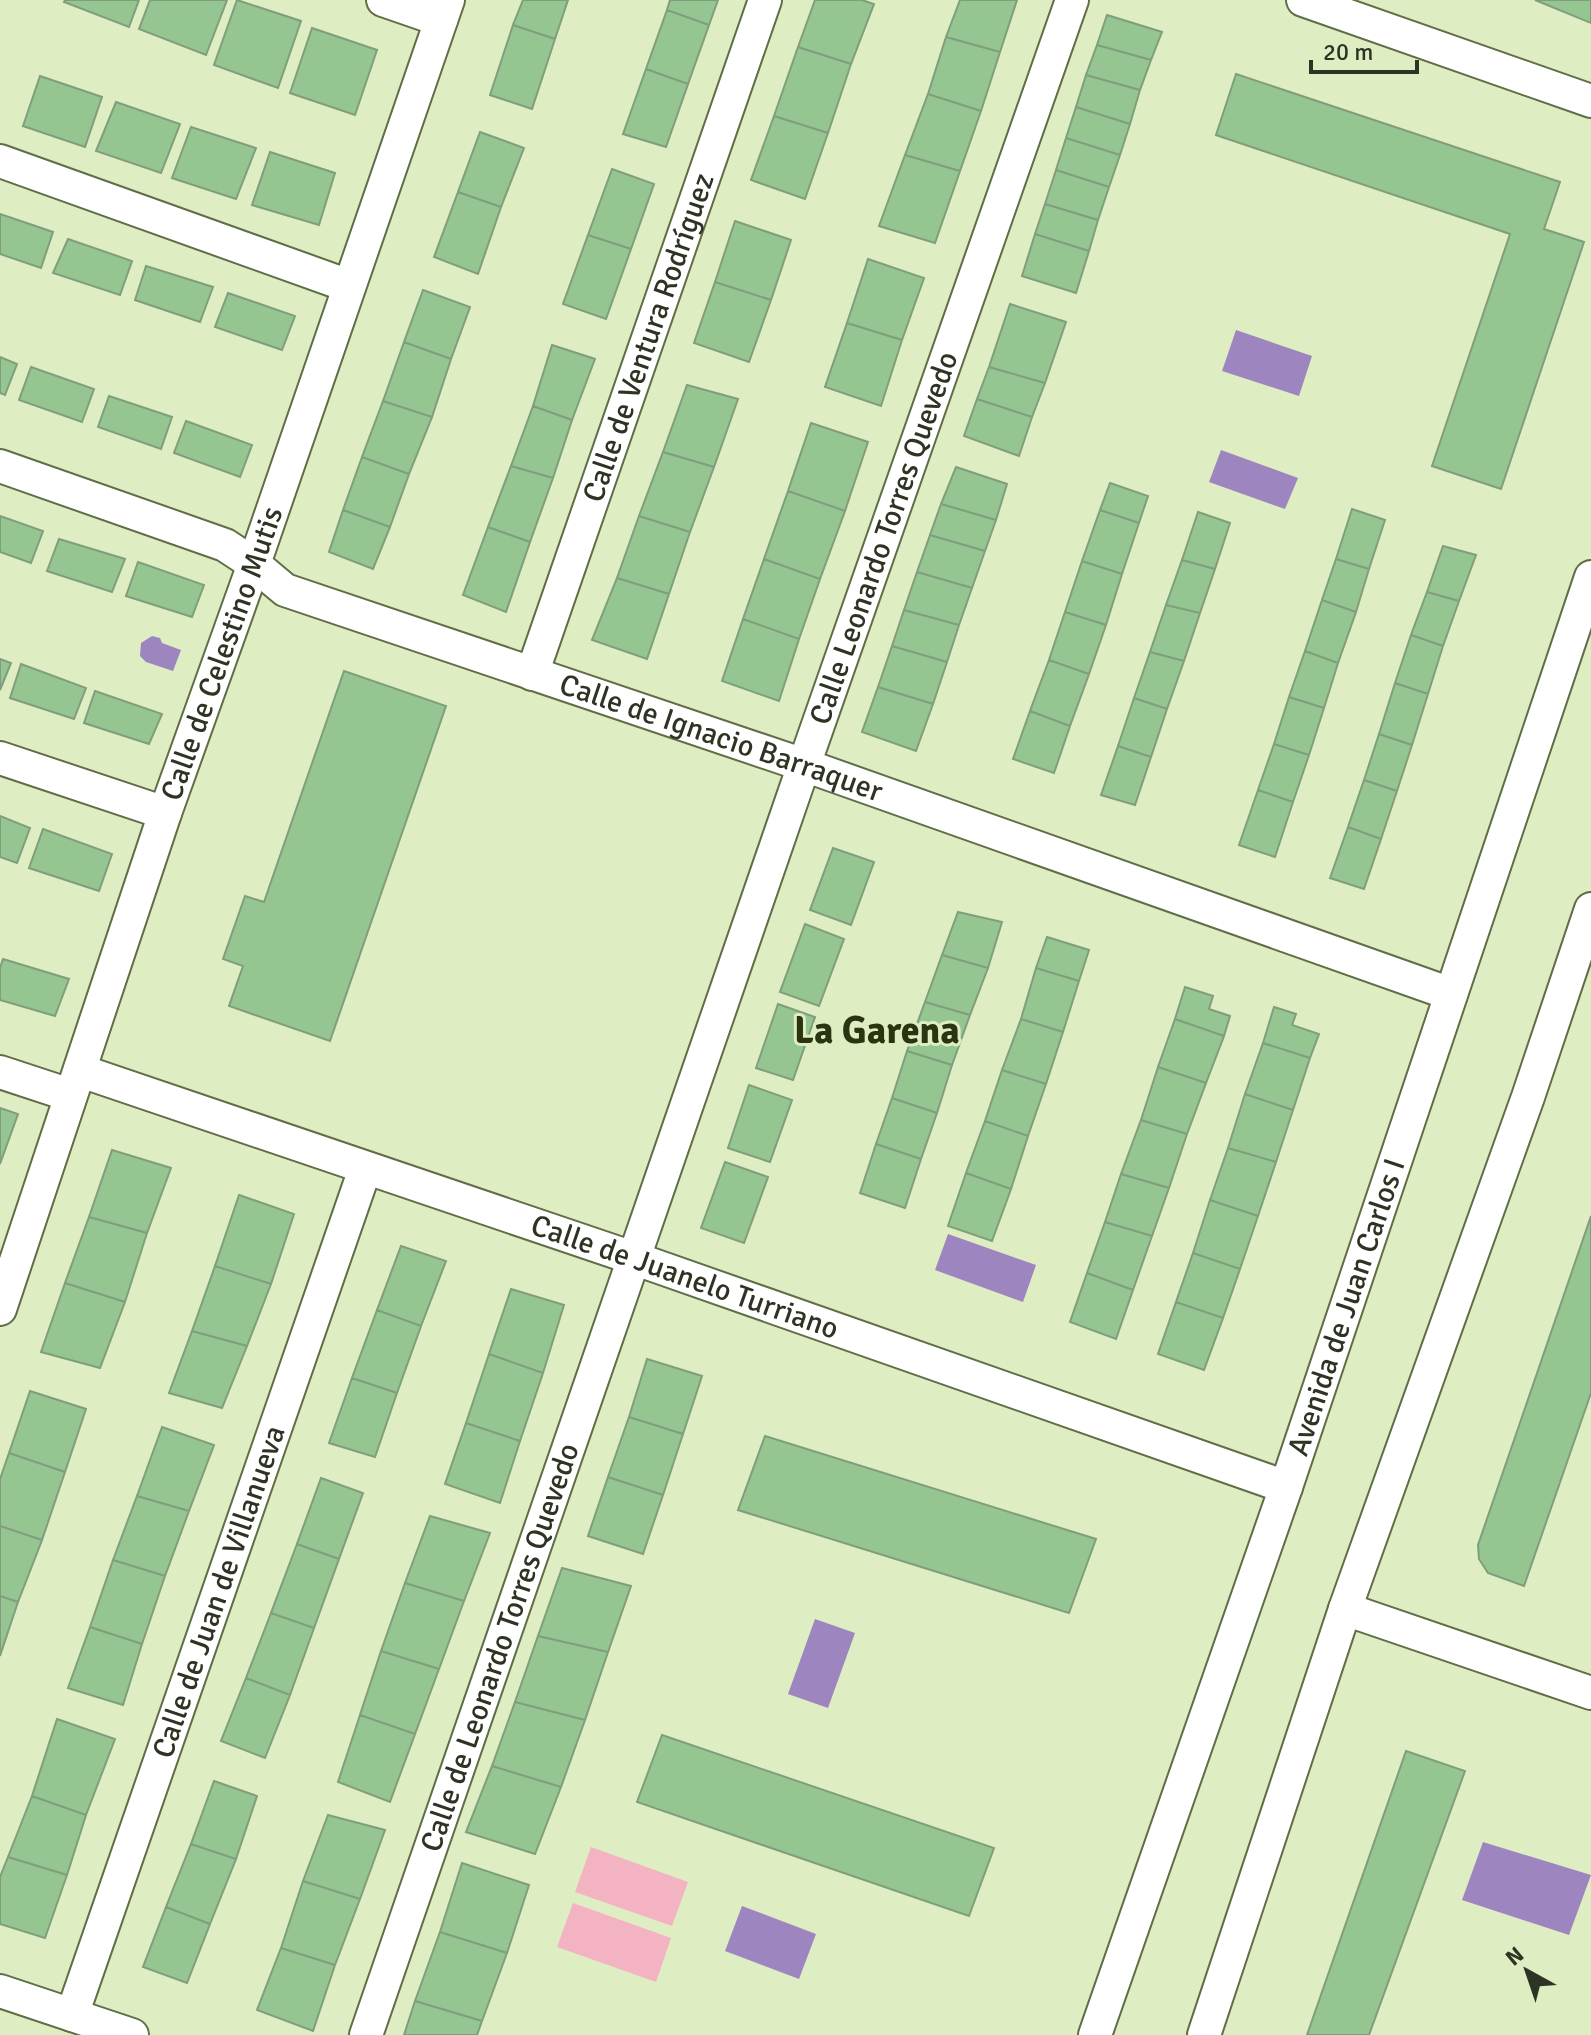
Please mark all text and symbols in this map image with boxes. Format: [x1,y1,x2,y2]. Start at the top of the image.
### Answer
scale bar [1311,24,1417,74]
text: 20 m [1323,37,1373,67]
street label: Calle de Ventura Rodríguez [575,168,723,507]
street label: Calle Leonardo Torres Quevedo [802,347,966,729]
street label: Calle de Celestino Mutis [153,502,291,806]
street label: Calle de Ignacio Barraquer [555,666,887,810]
district label: La Garena [794,1007,960,1054]
street label: Avenida de Juan Carlos I [1280,1154,1414,1461]
street label: Calle de Juanelo Turriano [526,1207,844,1348]
street label: Calle de Juan de Villanueva [144,1421,294,1763]
street label: Calle de Leonardo Torres Quevedo [413,1438,588,1857]
north arrow [1487,1931,1567,2011]
text: N [1500,1941,1529,1971]

